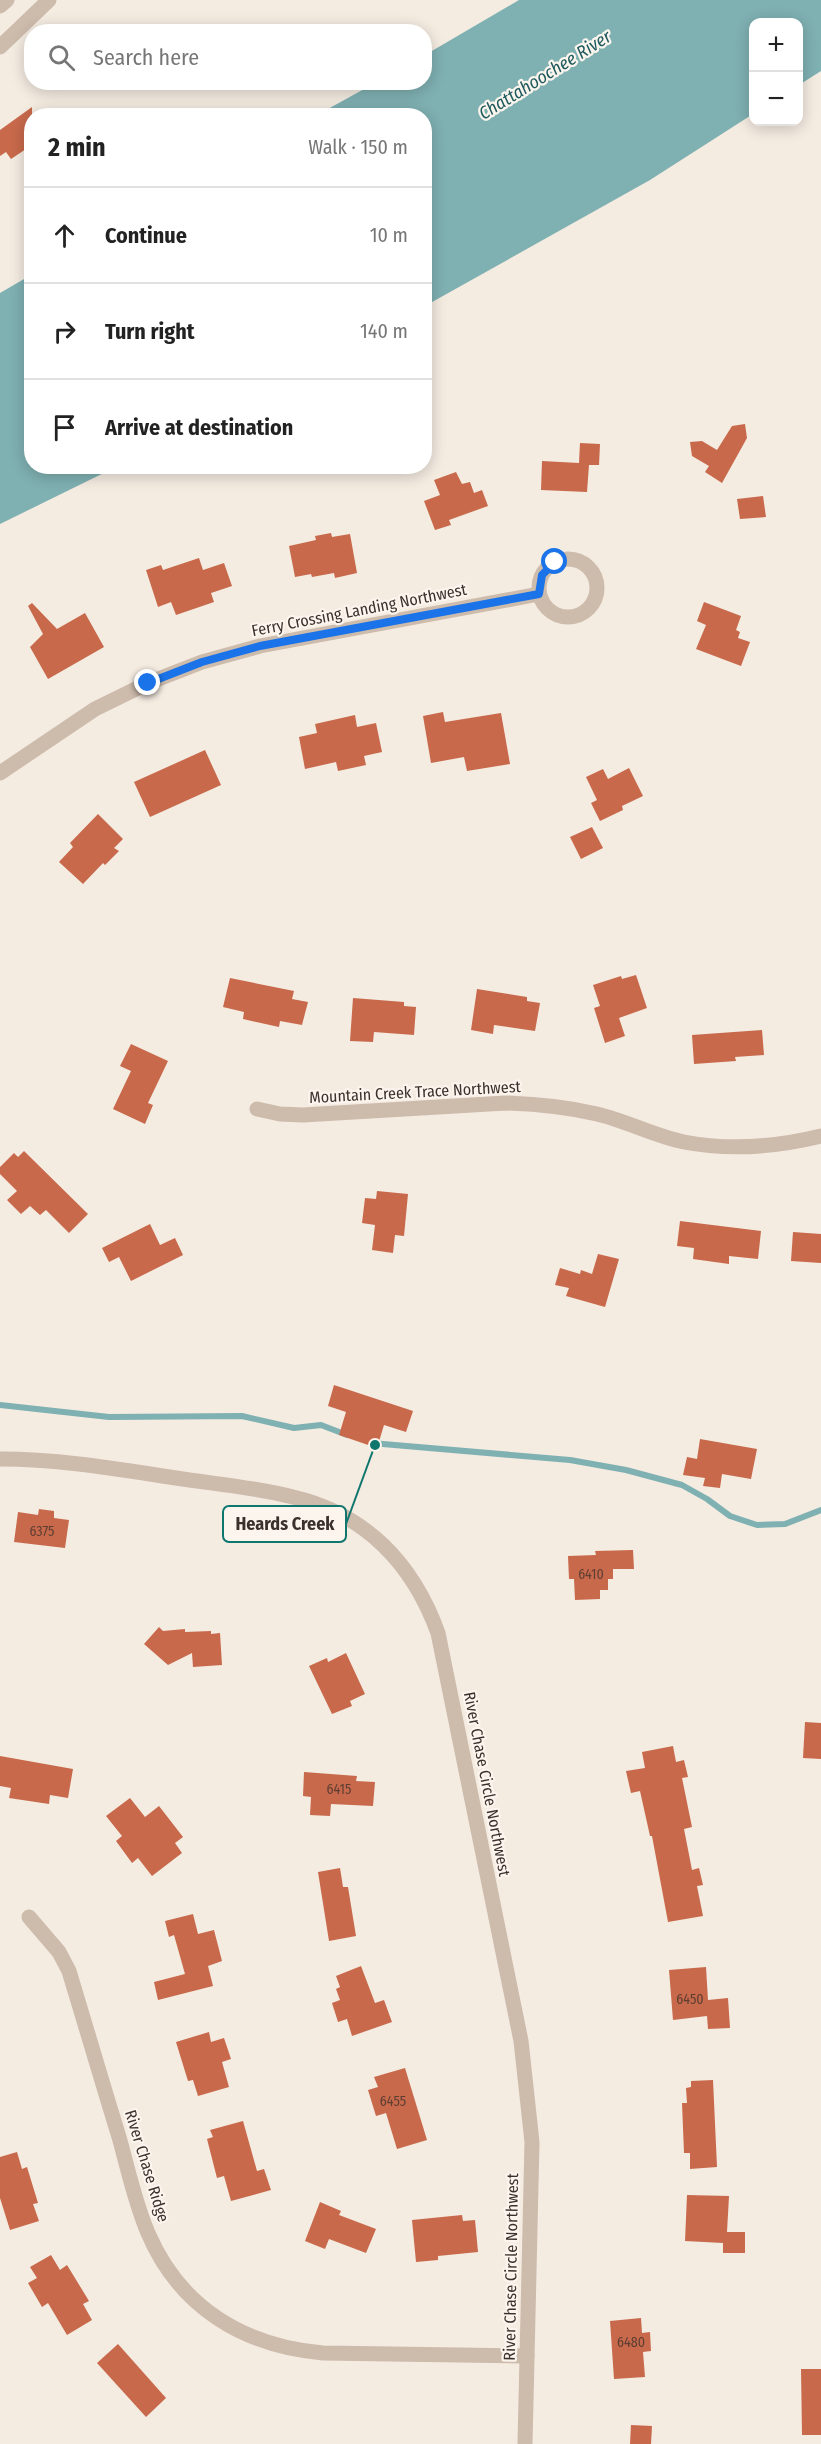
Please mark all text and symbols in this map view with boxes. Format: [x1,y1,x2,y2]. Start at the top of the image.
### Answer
map controls [749,18,803,126]
button: + [749,18,803,72]
search box [24,24,432,90]
water label: Chattahoochee River [475,25,616,125]
icon: search [45,41,78,74]
text: Search here [93,44,199,71]
button: − [749,72,803,126]
text: 2 min [48,132,106,163]
text: Walk · 150 m [308,135,408,159]
icon: ahead [48,219,81,252]
text: Continue [105,222,187,249]
text: 10 m [370,223,408,247]
icon: right [48,315,81,348]
text: Turn right [105,318,194,345]
text: 140 m [360,319,408,343]
icon: arrive [48,411,81,444]
text: Arrive at destination [105,414,293,441]
route start [541,548,567,574]
street label: Ferry Crossing Landing Northwest [250,580,469,640]
route end [134,669,160,695]
street label: Mountain Creek Trace Northwest [309,1077,522,1107]
callout: Heards Creek [223,1506,346,1542]
text: Heards Creek [236,1513,335,1535]
house number: 6375 [30,1523,54,1540]
house number: 6410 [578,1566,604,1583]
street label: River Chase Circle Northwest [460,1690,514,1879]
house number: 6415 [327,1781,351,1798]
house number: 6450 [676,1991,704,2008]
house number: 6455 [380,2093,406,2110]
street label: River Chase Ridge [121,2108,173,2224]
street label: River Chase Circle Northwest [500,2172,522,2361]
house number: 6480 [617,2334,645,2351]

